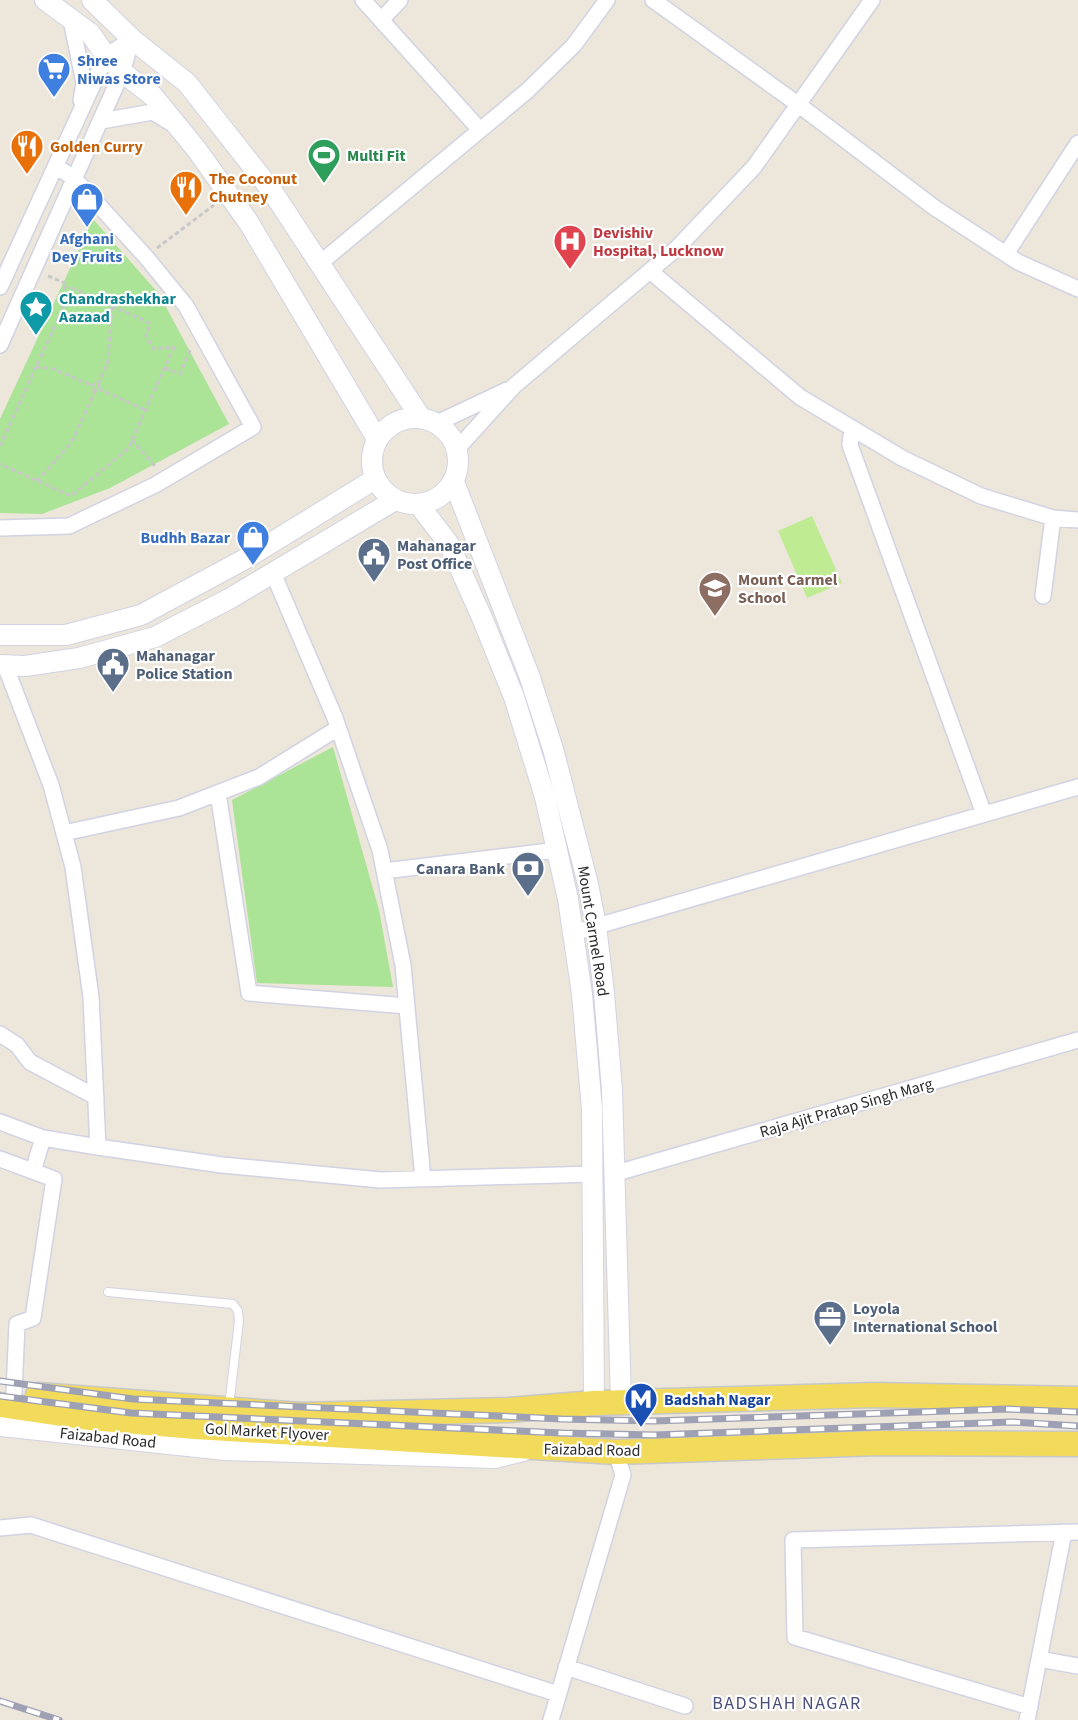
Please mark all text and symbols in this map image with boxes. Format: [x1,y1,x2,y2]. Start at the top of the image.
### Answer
place label: Shree Niwas Store [77,50,161,90]
supermarket icon: Shree Niwas Store [36,51,72,98]
restaurant icon: Golden Curry [9,128,45,175]
place label: Golden Curry [50,136,144,158]
sports icon: Multi Fit [306,137,342,184]
place label: Multi Fit [347,145,406,167]
place label: The Coconut Chutney [209,168,297,208]
restaurant icon: The Coconut Chutney [168,169,204,216]
shop icon: Afghani Dey Fruits [69,181,105,228]
place label: Devishiv Hospital, Lucknow [593,222,724,262]
hospital icon: Devishiv Hospital, Lucknow [552,223,588,270]
place label: Afghani Dey Fruits [52,228,122,268]
place label: Chandrashekhar Aazaad [58,288,176,328]
place icon: Chandrashekhar Aazaad [18,289,54,336]
shop icon: Budhh Bazar [235,519,271,566]
place label: Budhh Bazar [141,527,231,549]
place label: Mahanagar Post Office [397,535,476,575]
public building icon: Mahanagar Post Office [356,536,392,583]
place label: Mount Carmel School [738,569,838,609]
school or university icon: Mount Carmel School [697,570,733,617]
place label: Mahanagar Police Station [136,645,233,685]
public building icon: Mahanagar Police Station [95,646,131,693]
bank icon: Canara Bank [510,850,546,897]
place label: Canara Bank [416,858,505,880]
street label: Mount Carmel Road [572,864,614,998]
street label: Raja Ajit Pratap Singh Marg [757,1073,935,1143]
place label: Loyola International School [853,1298,998,1338]
office icon: Loyola International School [812,1299,848,1346]
metro station icon: Badshah Nagar [623,1381,659,1428]
place label: Badshah Nagar [664,1389,771,1411]
street label: Gol Market Flyover [204,1418,330,1446]
street label: Faizabad Road [59,1422,157,1454]
street label: Faizabad Road [543,1438,641,1462]
district label: BADSHAH NAGAR [712,1691,862,1716]

